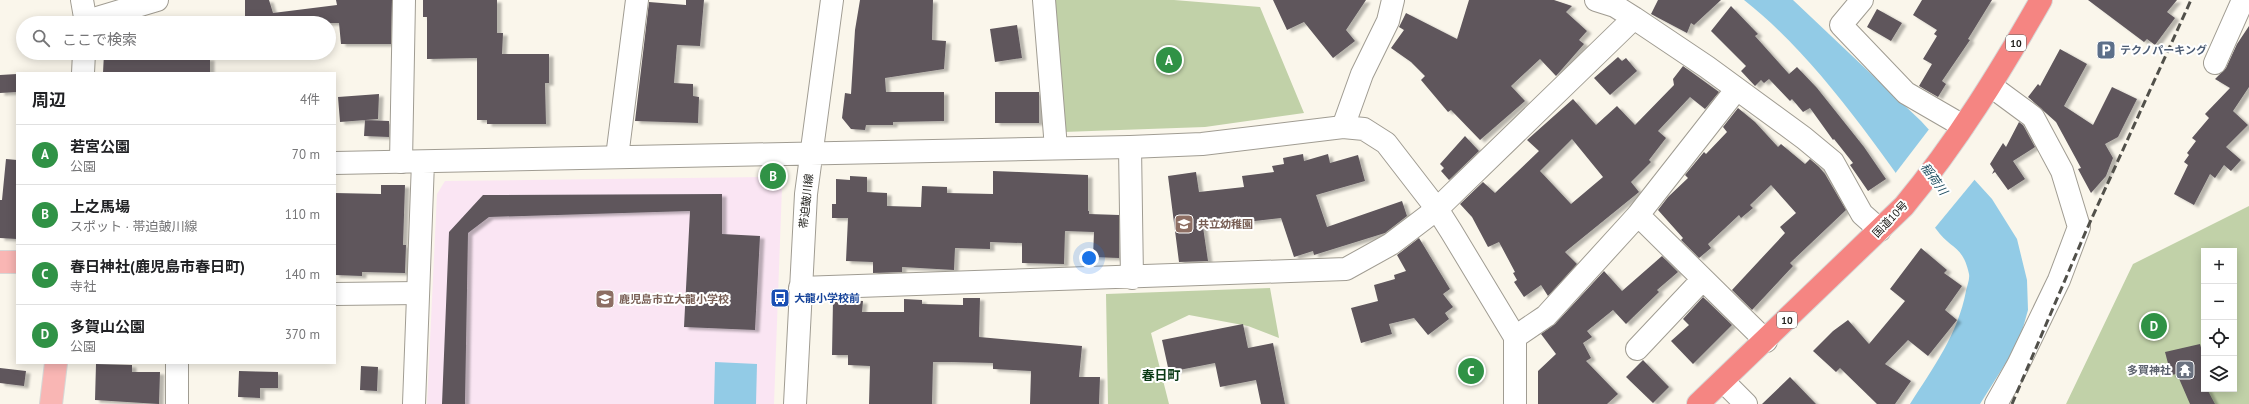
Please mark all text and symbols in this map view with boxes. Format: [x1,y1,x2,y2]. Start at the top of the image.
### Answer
search box [16,16,336,60]
icon: search [30,27,52,49]
text: ここで検索 [62,30,137,49]
road number: 10 [2006,35,2026,51]
parking icon: テクノパーキング [2095,39,2117,61]
place label: テクノパーキング [2120,43,2207,57]
pin: A [1156,45,1182,75]
text: 周辺 [32,89,66,111]
text: 4件 [300,91,320,108]
text: 若宮公園 [70,137,130,156]
text: A [41,146,49,163]
text: 70 m [292,146,320,163]
text: 公園 [70,158,96,175]
water label: 稲荷川 [1918,160,1952,199]
pin: B [760,161,786,191]
street label: 帯迫皷川線 [796,173,816,229]
text: 上之馬場 [70,197,130,216]
street label: 国道10号 [1869,198,1911,240]
text: B [41,206,49,223]
text: 110 m [285,206,320,223]
school or university icon: 共立幼稚園 [1173,213,1195,235]
place label: 共立幼稚園 [1198,217,1253,231]
text: スポット · 帯迫皷川線 [70,218,197,235]
your location [1079,248,1099,268]
map controls [2201,248,2237,392]
button: + [2201,248,2237,284]
text: 春日神社(鹿児島市春日町) [70,257,245,276]
text: C [41,266,49,283]
text: 140 m [285,266,320,283]
text: 寺社 [70,278,96,295]
button: − [2201,284,2237,320]
bus stop icon: 大龍小学校前 [769,287,791,309]
school or university icon: 鹿児島市立大龍小学校 [594,288,616,310]
place label: 大龍小学校前 [794,291,860,305]
place label: 鹿児島市立大龍小学校 [619,292,729,306]
pin: D [2141,311,2167,341]
road number: 10 [1777,312,1797,328]
text: 多賀山公園 [70,317,145,336]
button: locate [2201,320,2237,356]
text: D [41,326,49,343]
text: 370 m [285,326,320,343]
text: 公園 [70,338,96,355]
pin: C [1458,356,1484,386]
button: layers [2201,356,2237,392]
temple icon: 多賀神社 [2174,359,2196,381]
place label: 多賀神社 [2127,363,2171,377]
district label: 春日町 [1141,367,1181,384]

